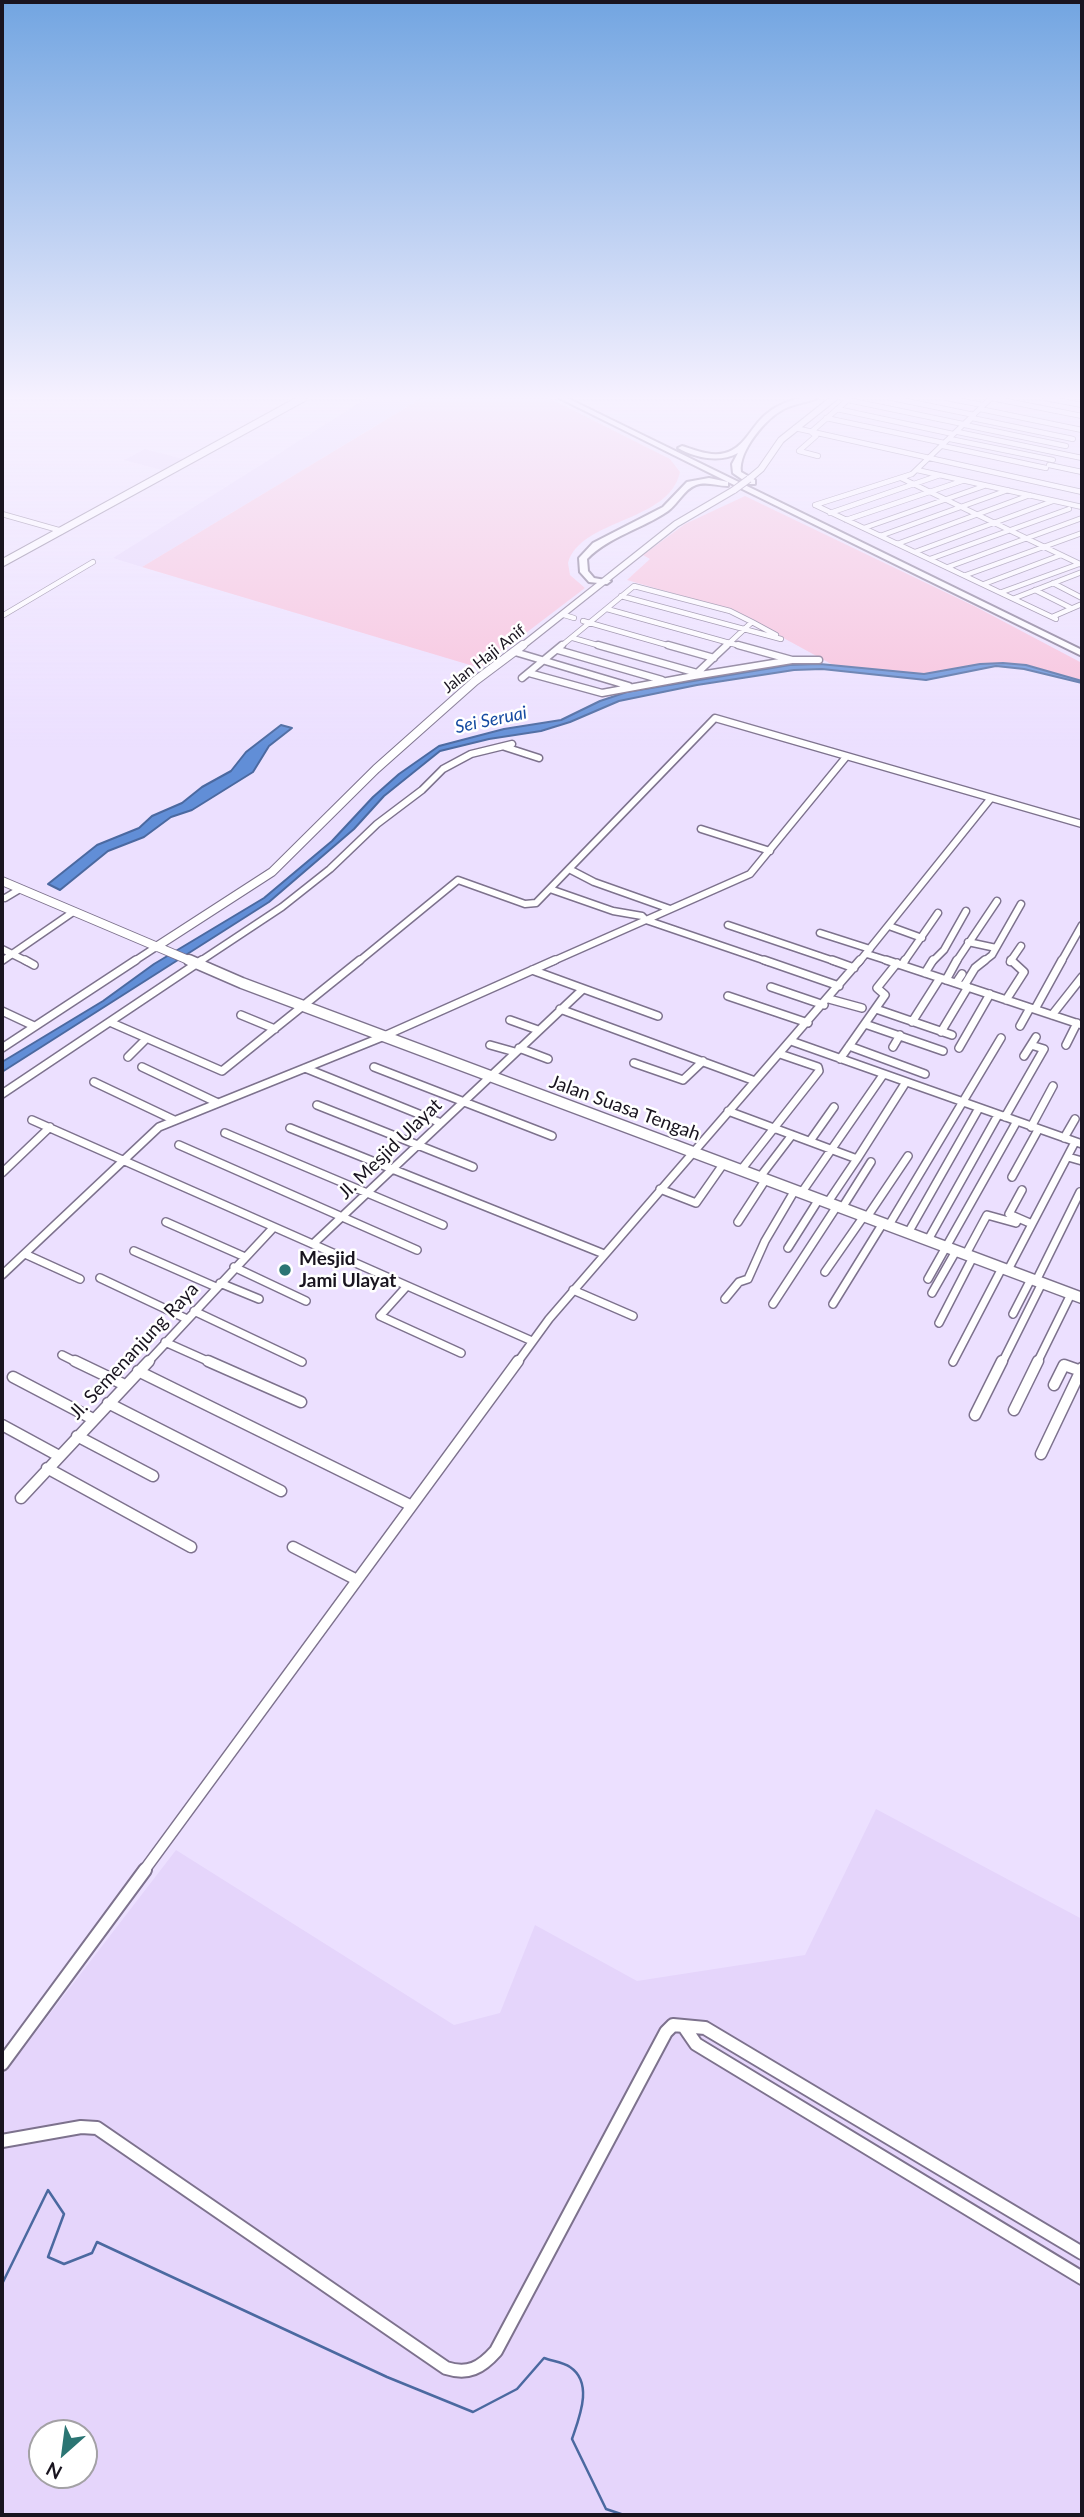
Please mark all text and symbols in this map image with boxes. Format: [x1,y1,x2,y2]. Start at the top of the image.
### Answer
street label: Jalan Haji Anif [439,621,529,697]
water label: Sei Seruai [453,702,529,738]
street label: Jalan Suasa Tengah [547,1070,703,1146]
street label: Jl. Mesjid Ulayat [333,1094,447,1204]
place label: Mesjid Jami Ulayat [299,1248,396,1292]
marker: Mesjid Jami Ulayat [277,1262,293,1278]
street label: Jl. Semenanjung Raya [65,1278,203,1424]
north arrow [28,2419,98,2489]
text: N [42,2458,66,2485]

